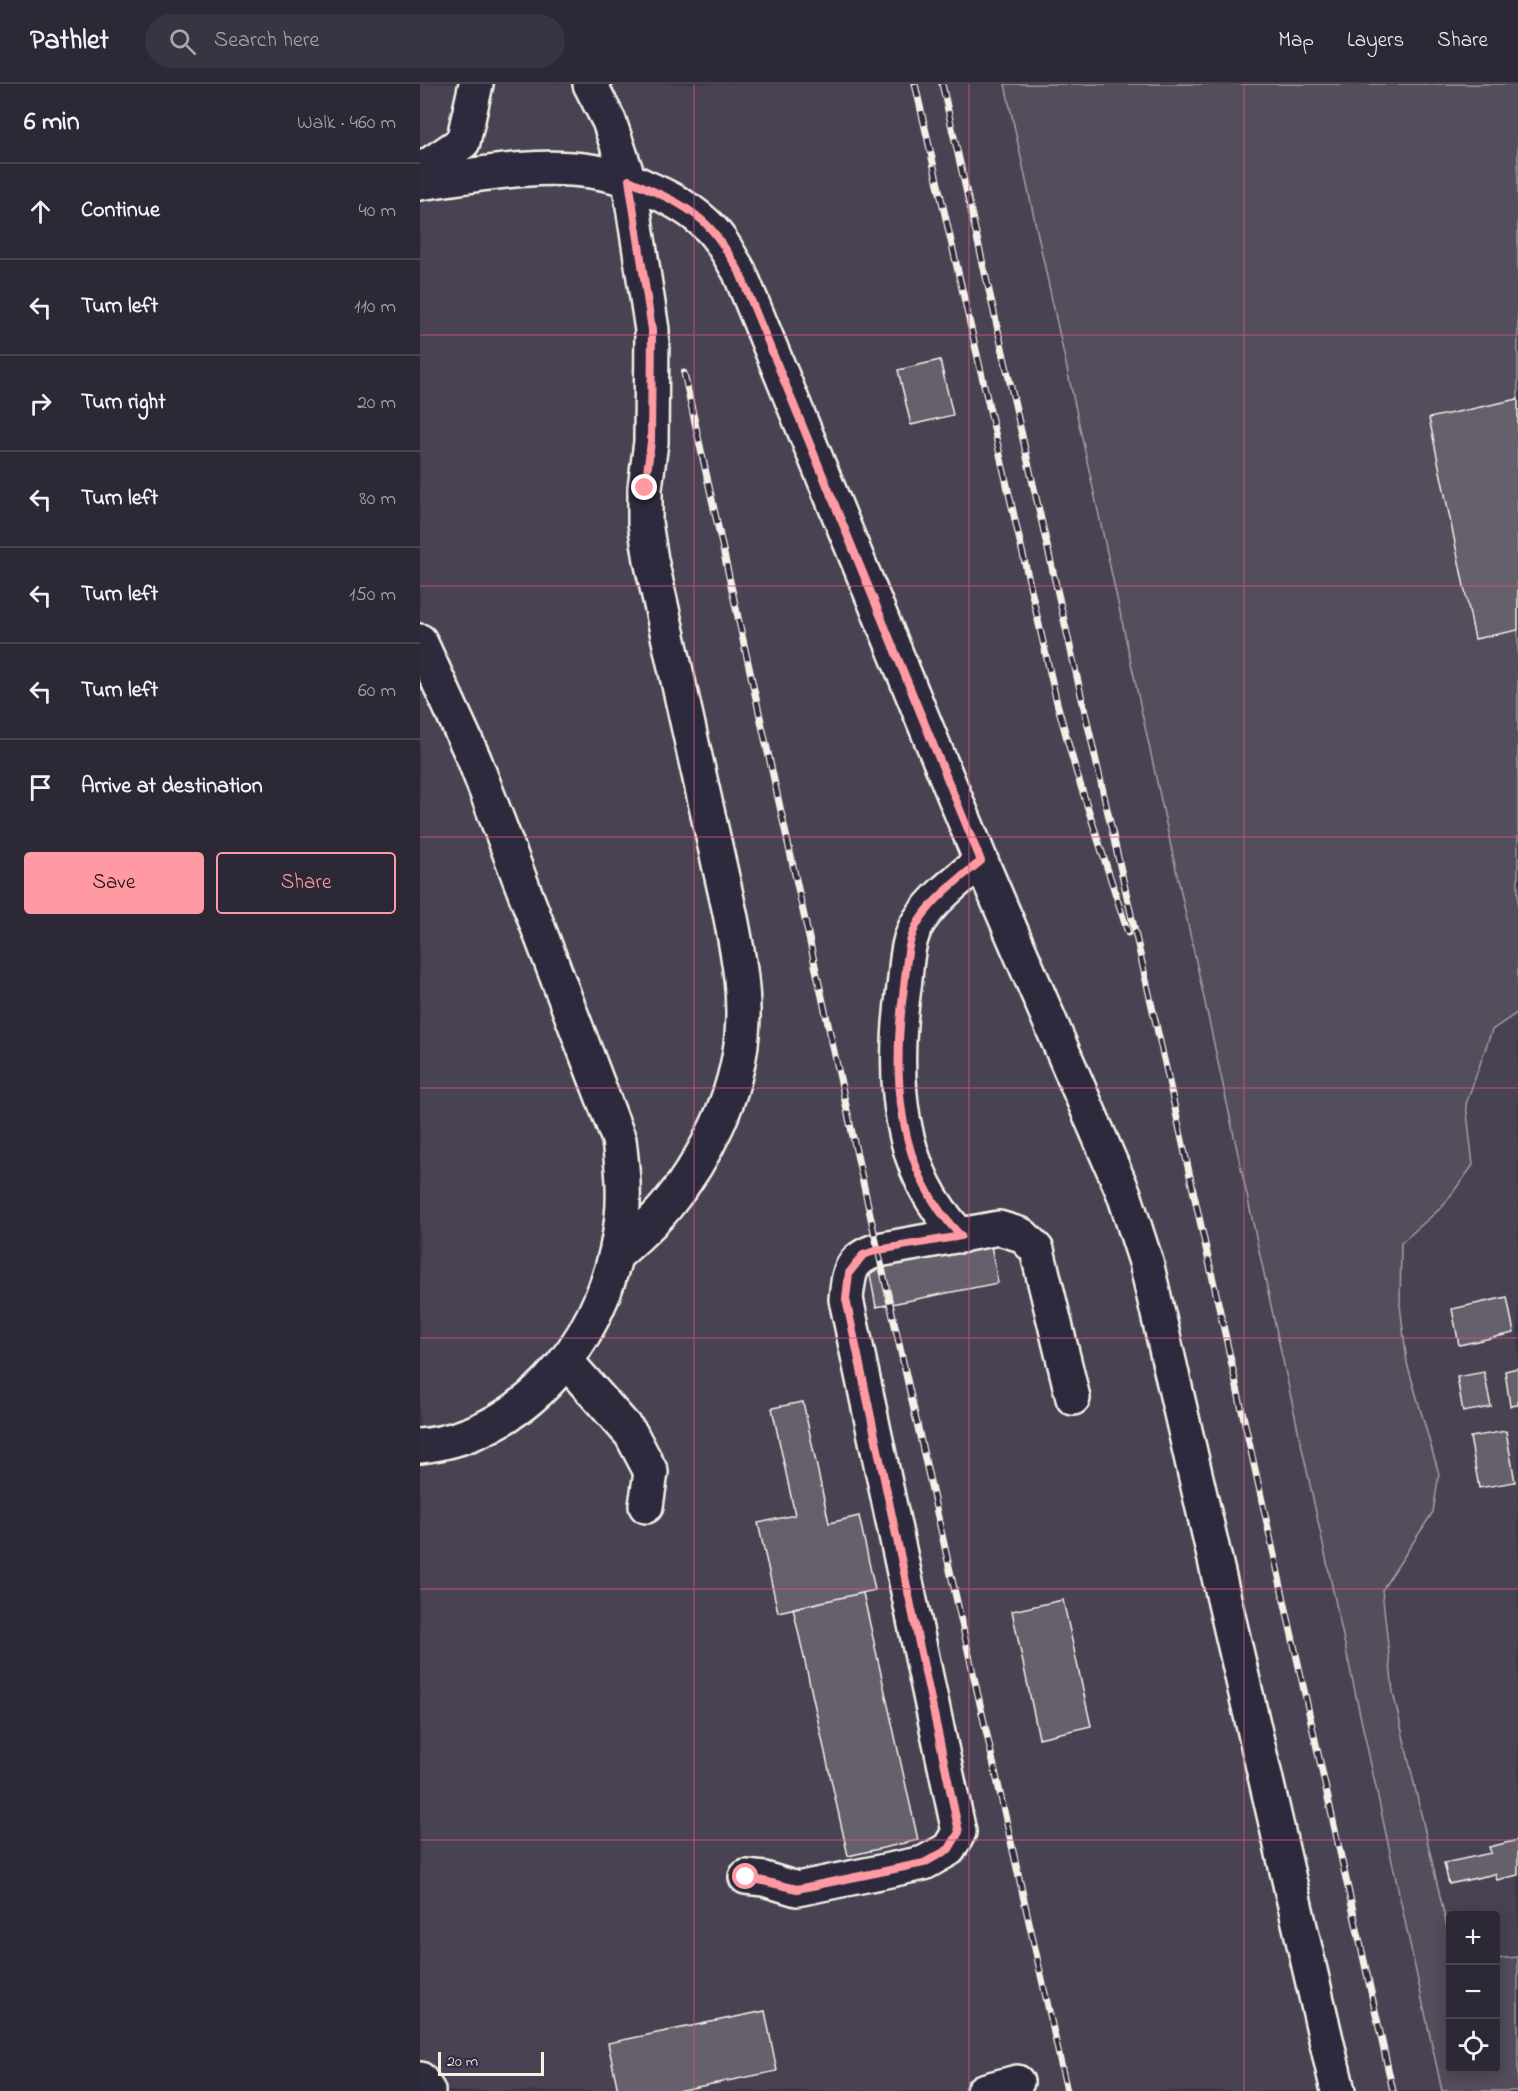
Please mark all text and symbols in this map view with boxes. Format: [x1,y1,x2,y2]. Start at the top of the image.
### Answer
search box [145,14,565,68]
text: Pathlet [30,21,109,62]
icon: search [166,25,199,58]
text: Search here [214,25,319,57]
text: Map [1278,26,1314,56]
text: Layers [1347,26,1404,56]
text: Share [1437,26,1488,56]
text: 6 min [24,104,80,142]
text: Walk · 460 m [297,109,396,138]
icon: ahead [24,195,57,228]
text: Continue [81,195,160,227]
text: 40 m [359,197,396,226]
icon: left [24,291,57,324]
text: Turn left [81,291,158,323]
text: 110 m [354,293,396,322]
icon: right [24,387,57,420]
text: Turn right [81,387,166,419]
text: 20 m [357,389,396,418]
route end [631,474,657,500]
icon: left [24,483,57,516]
text: Turn left [81,483,158,515]
text: 80 m [359,485,396,514]
icon: left [24,579,57,612]
text: Turn left [81,579,158,611]
text: 150 m [349,581,396,610]
icon: left [24,675,57,708]
text: Turn left [81,675,158,707]
text: 60 m [358,677,396,706]
icon: arrive [24,771,57,804]
text: Arrive at destination [81,771,263,803]
button: Save [24,852,204,914]
button: Share [216,852,396,914]
route start [732,1863,758,1889]
map controls [1446,1911,1500,2073]
button: + [1446,1911,1500,1965]
button: − [1446,1965,1500,2019]
button: locate [1446,2019,1500,2073]
scale bar [438,2049,544,2076]
text: 20 m [447,2050,478,2074]

